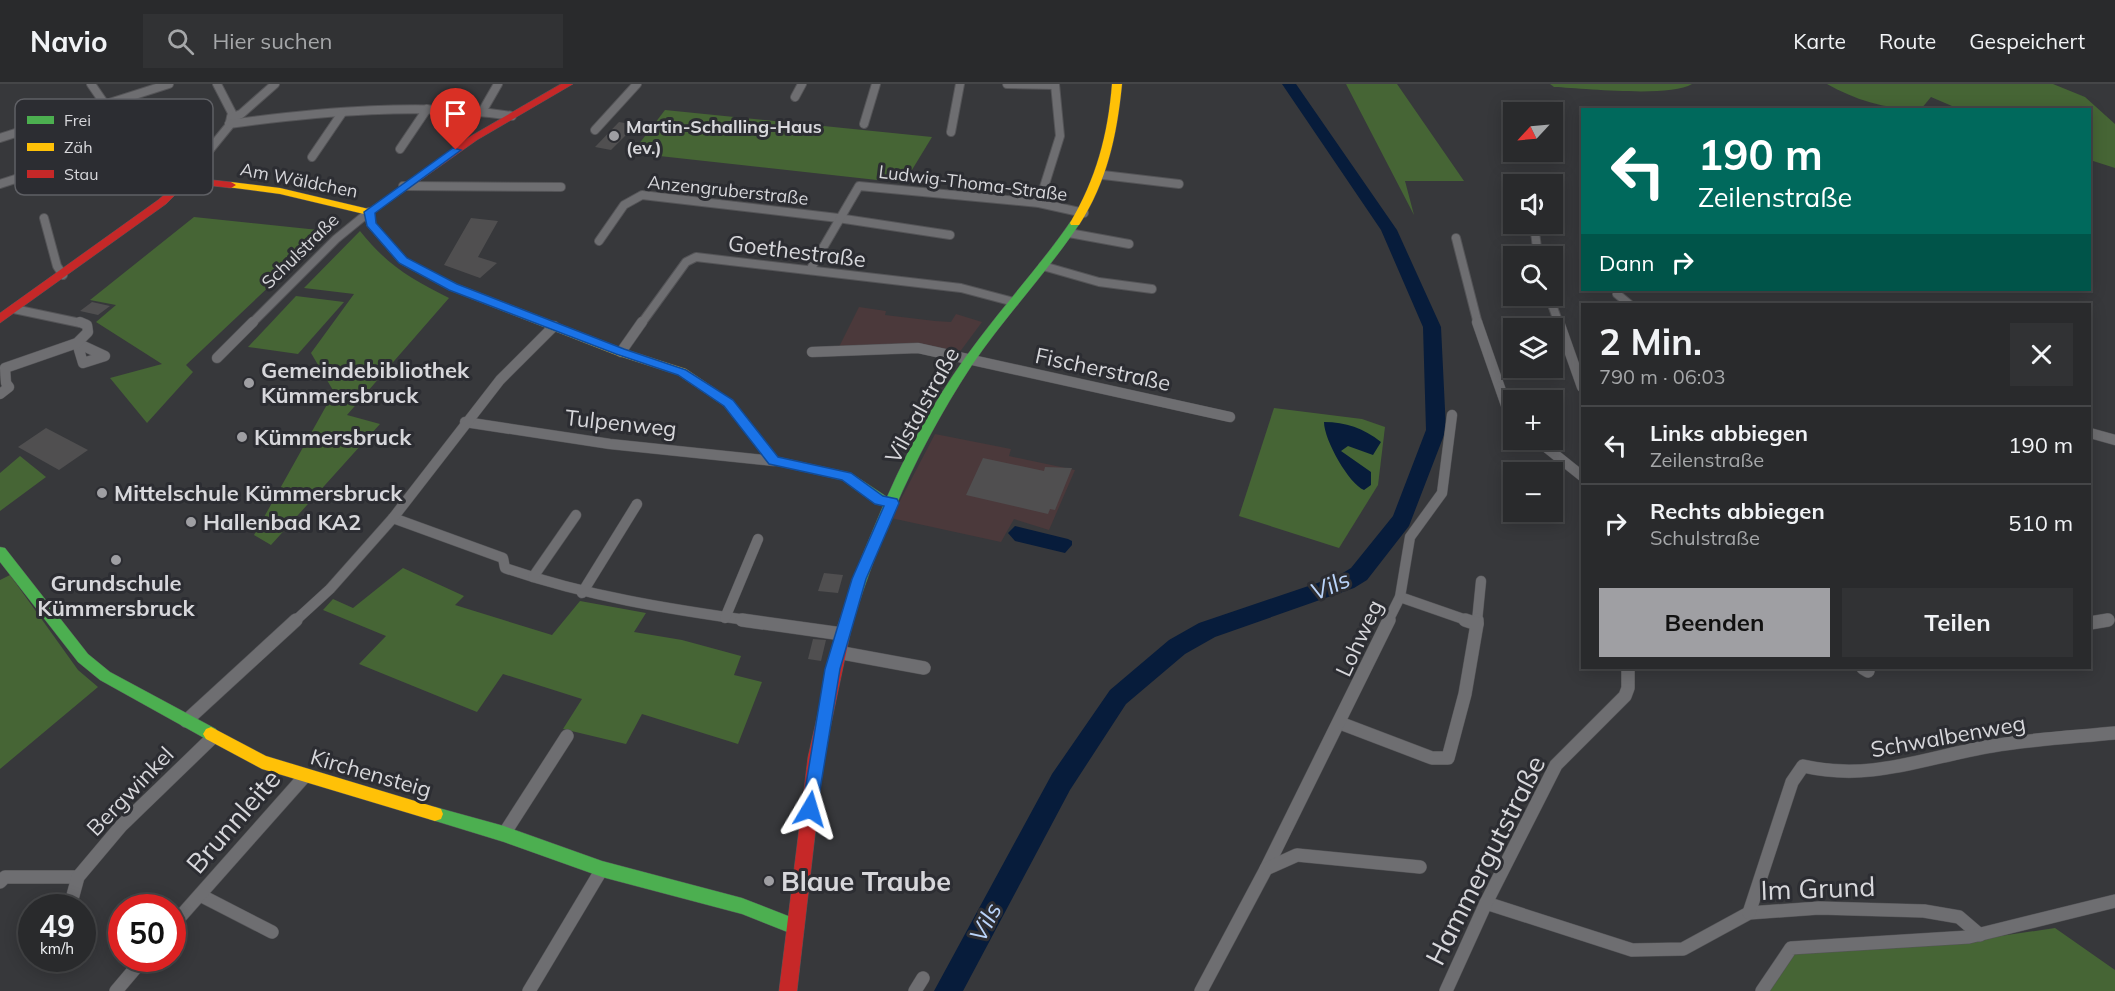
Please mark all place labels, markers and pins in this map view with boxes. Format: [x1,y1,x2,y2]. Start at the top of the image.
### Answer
pin [430,88,481,150]
place label: Martin-Schalling-Haus (ev.) [626,115,822,159]
marker: Martin-Schalling-Haus (ev.) [607,129,621,143]
place label: Gemeindebibliothek Kümmersbruck [261,356,470,409]
marker: Gemeindebibliothek Kümmersbruck [242,376,256,390]
place label: Kümmersbruck [254,423,412,451]
marker: Kümmersbruck [235,430,249,444]
place label: Mittelschule Kümmersbruck [114,479,403,507]
marker: Mittelschule Kümmersbruck [95,486,109,500]
place label: Hallenbad KA2 [203,508,361,536]
marker: Hallenbad KA2 [184,515,198,529]
marker: Grundschule Kümmersbruck [109,553,123,567]
place label: Grundschule Kümmersbruck [37,569,196,622]
place label: Blaue Traube [781,864,951,898]
marker: Blaue Traube [762,874,776,888]

